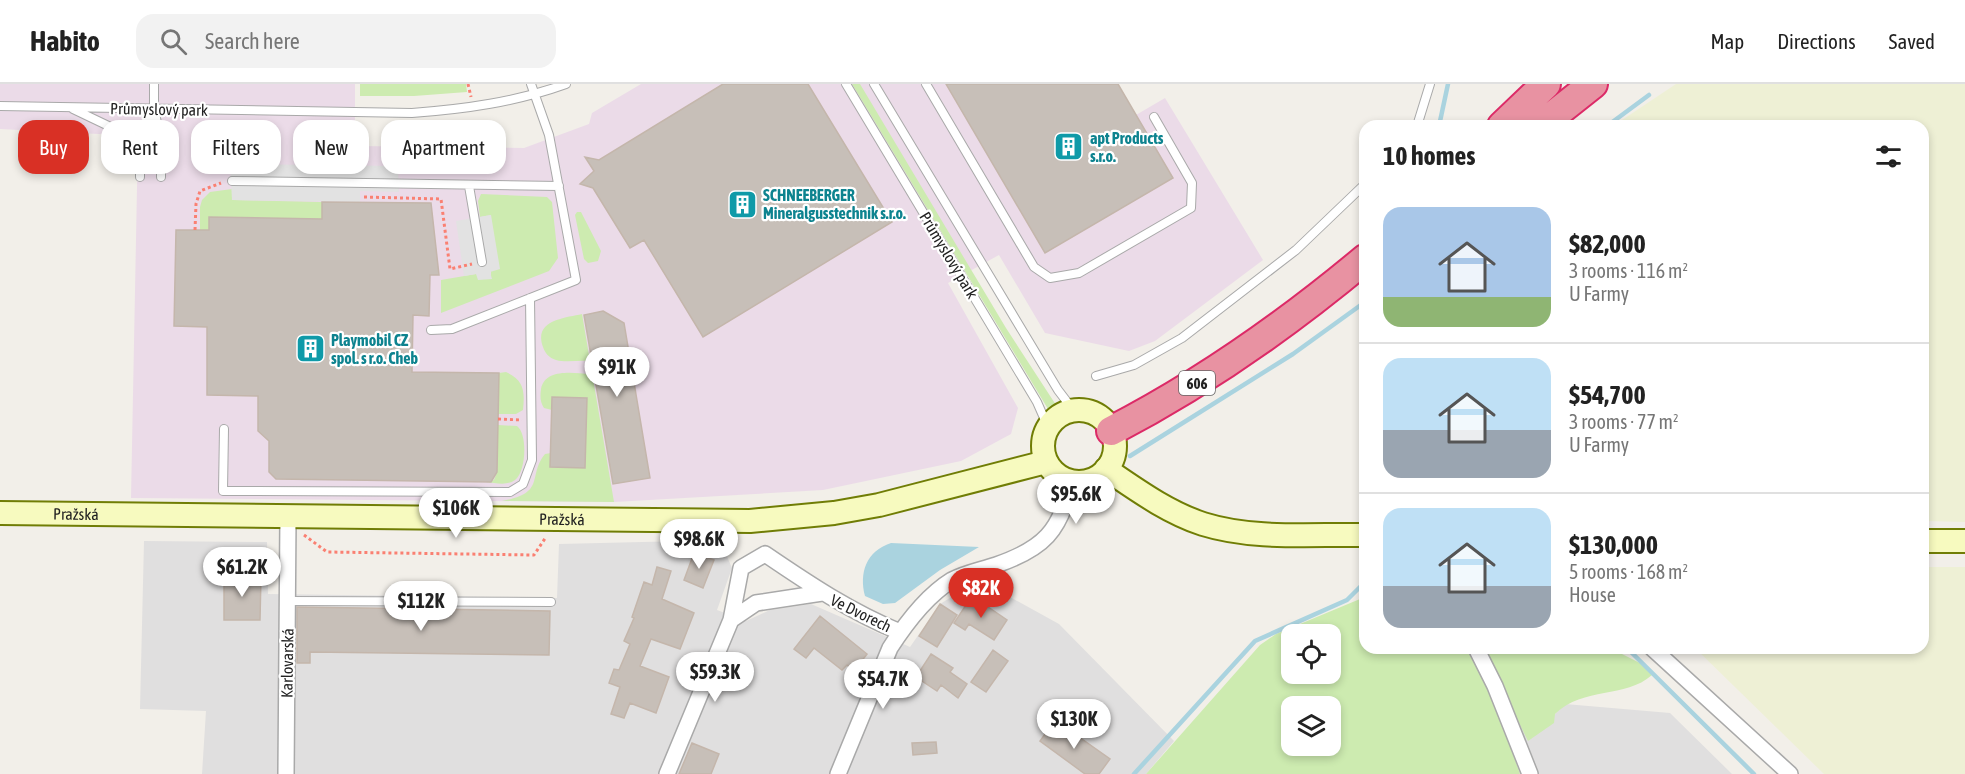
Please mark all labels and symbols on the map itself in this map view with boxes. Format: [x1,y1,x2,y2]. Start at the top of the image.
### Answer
street label: Průmyslový park [110,99,208,120]
place label: apt Products s.r.o. [1090,129,1164,165]
building icon: apt Products s.r.o. [1053,131,1085,163]
place label: SCHNEEBERGER Mineralgusstechnik s.r.o. [763,186,906,222]
building icon: SCHNEEBERGER Mineralgusstechnik s.r.o. [726,188,758,220]
street label: Průmyslový park [915,209,982,302]
place label: Playmobil CZ spol. s r.o. Cheb [331,331,419,367]
building icon: Playmobil CZ spol. s r.o. Cheb [294,333,326,365]
pin: $91K [581,347,653,398]
road number: 606 [1179,371,1215,395]
pin: $95.6K [1027,474,1125,525]
pin: $106K [414,488,498,539]
street label: Pražská [53,505,99,523]
street label: Pražská [539,510,585,528]
pin: $98.6K [650,519,748,570]
pin: $61.2K [193,547,291,598]
pin: $82K [945,568,1017,619]
pin: $112K [379,581,463,632]
street label: Ve Dvorech [828,591,894,635]
street label: Karlovarská [277,628,297,698]
pin: $59.3K [666,652,764,703]
pin: $54.7K [834,659,932,710]
pin: $130K [1032,699,1116,750]

